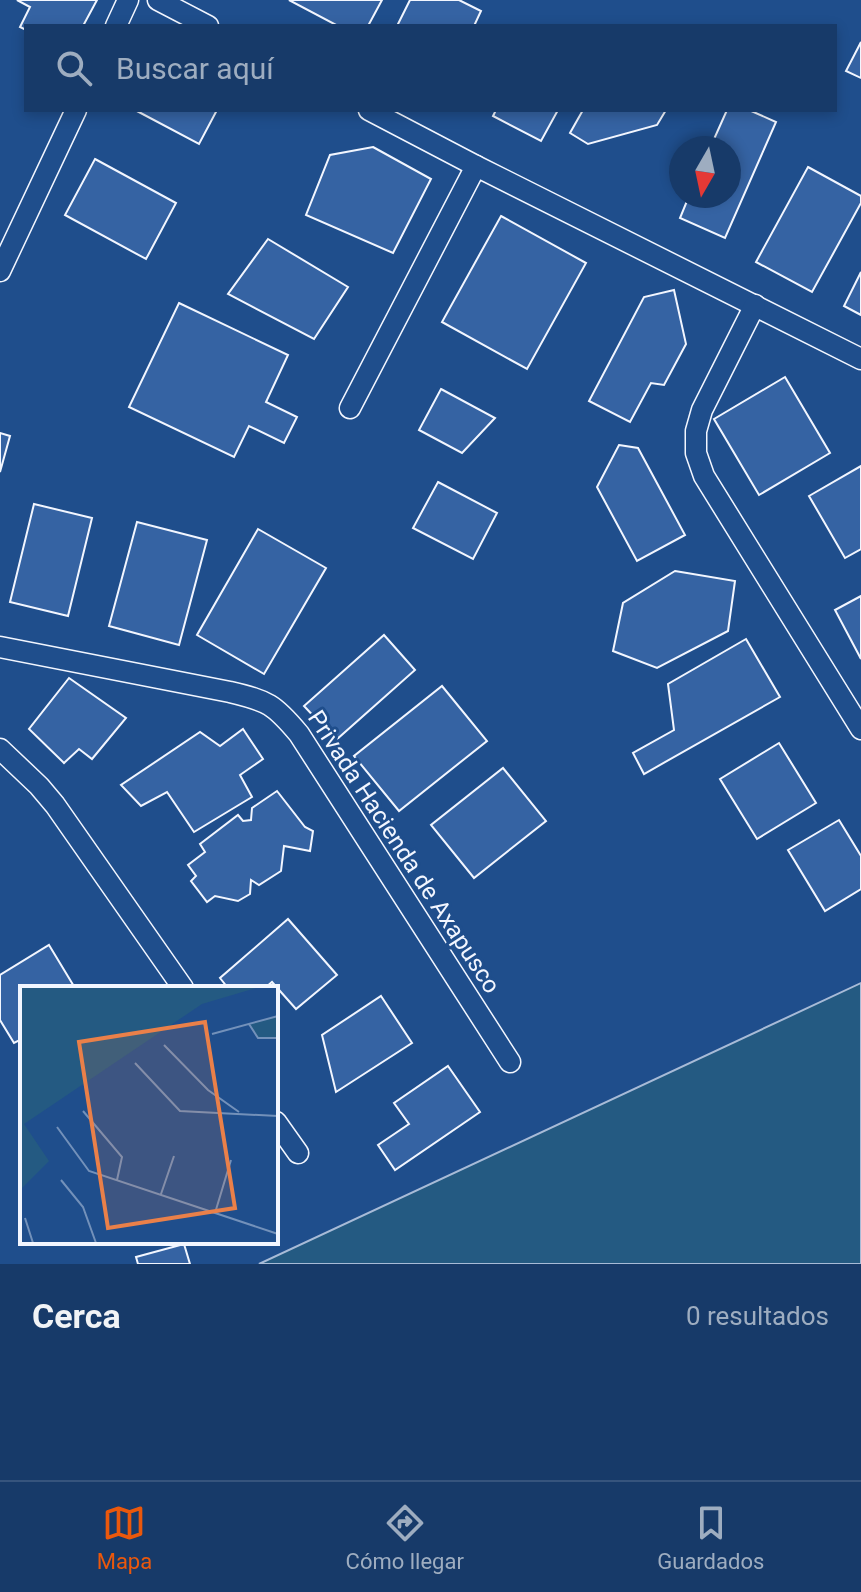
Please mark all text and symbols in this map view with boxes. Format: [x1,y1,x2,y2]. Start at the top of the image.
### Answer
search box [24,24,837,112]
icon: search [52,46,96,90]
text: Buscar aquí [116,51,274,86]
north arrow [669,136,741,208]
street label: Privada Hacienda de Axapusco [302,705,506,999]
inset map [20,986,278,1244]
text: Cerca [32,1296,121,1336]
text: 0 resultados [686,1301,829,1331]
tab: Mapa [97,1501,152,1574]
tab: Cómo llegar [346,1501,464,1574]
tab: Guardados [657,1501,764,1574]

